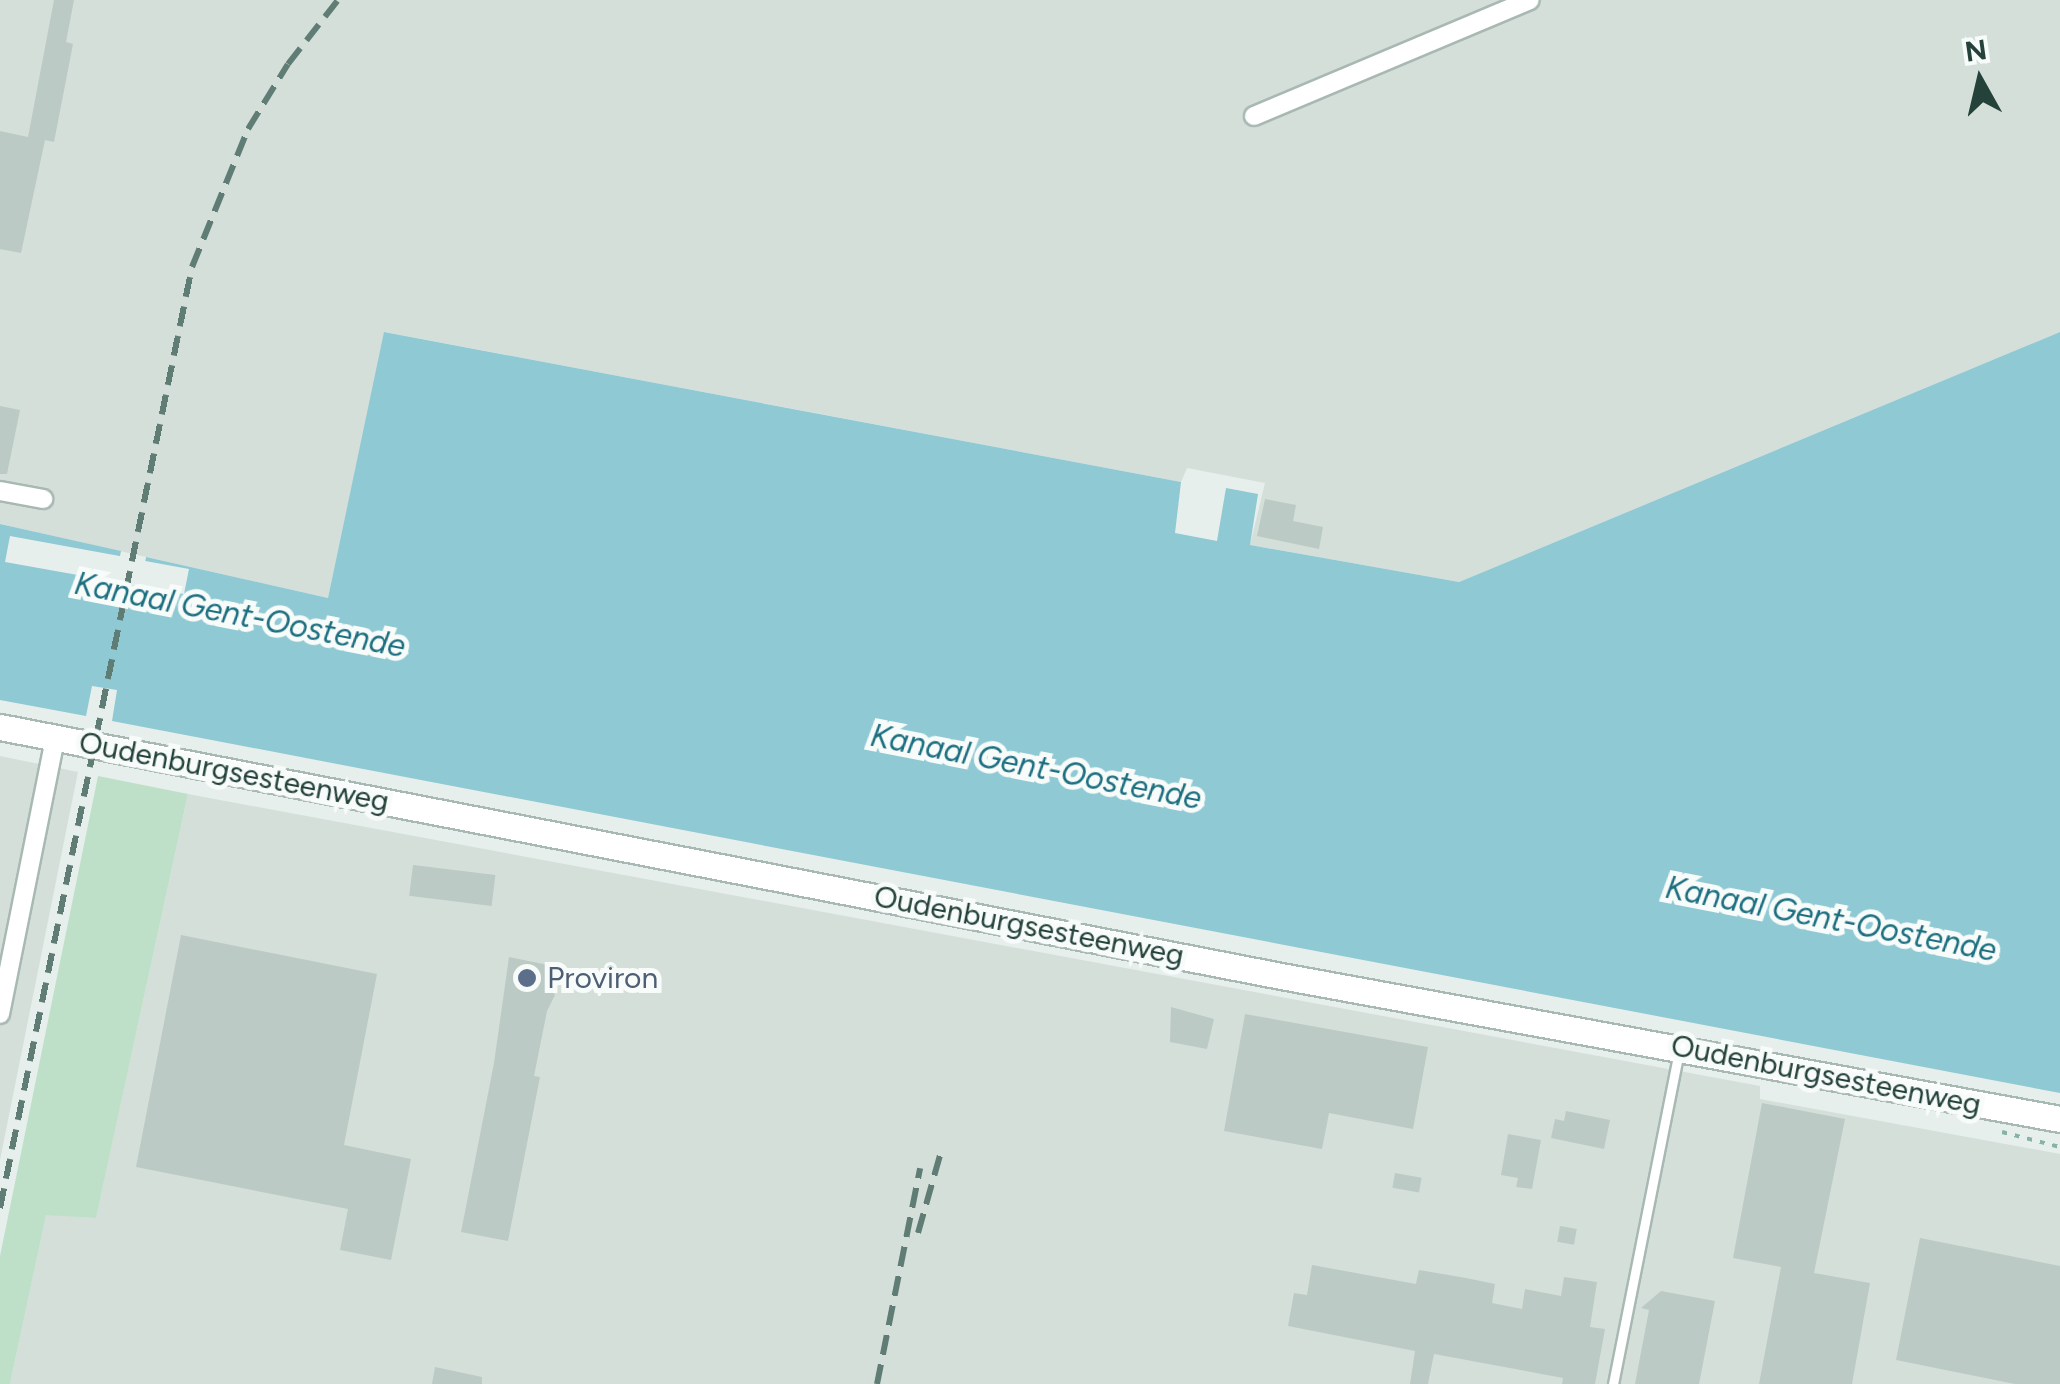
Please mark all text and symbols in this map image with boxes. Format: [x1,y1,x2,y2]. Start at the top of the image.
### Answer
north arrow [1930,30,2030,130]
text: N [1963,32,1989,69]
water label: Kanaal Gent-Oostende [71,564,409,666]
water label: Kanaal Gent-Oostende [867,716,1205,818]
street label: Oudenburgsesteenweg [76,724,392,820]
water label: Kanaal Gent-Oostende [1662,868,2000,970]
street label: Oudenburgsesteenweg [871,878,1187,974]
place label: Proviron [547,960,658,996]
marker: Proviron [516,967,538,989]
street label: Oudenburgsesteenweg [1668,1027,1984,1123]

